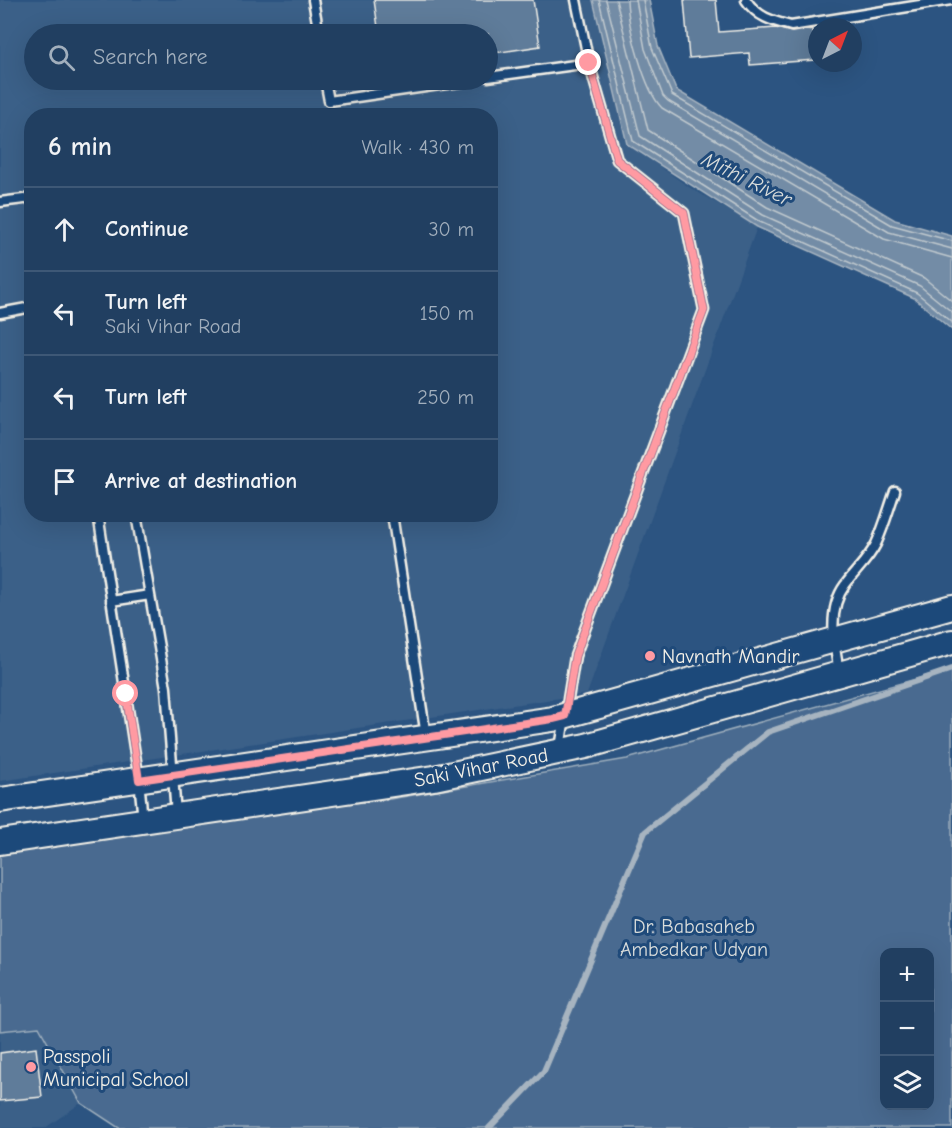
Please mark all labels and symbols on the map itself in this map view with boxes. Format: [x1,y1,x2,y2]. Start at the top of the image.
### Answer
north arrow [808,18,862,72]
route end [575,49,601,75]
water label: Mithi River [697,147,797,212]
place label: Navnath Mandir [662,645,800,668]
marker: Navnath Mandir [643,649,657,663]
route start [112,680,138,706]
street label: Saki Vihar Road [412,743,550,792]
park label: Dr. Babasaheb Ambedkar Udyan [620,915,768,961]
place label: Passpoli Municipal School [43,1045,189,1091]
marker: Passpoli Municipal School [24,1060,38,1074]

